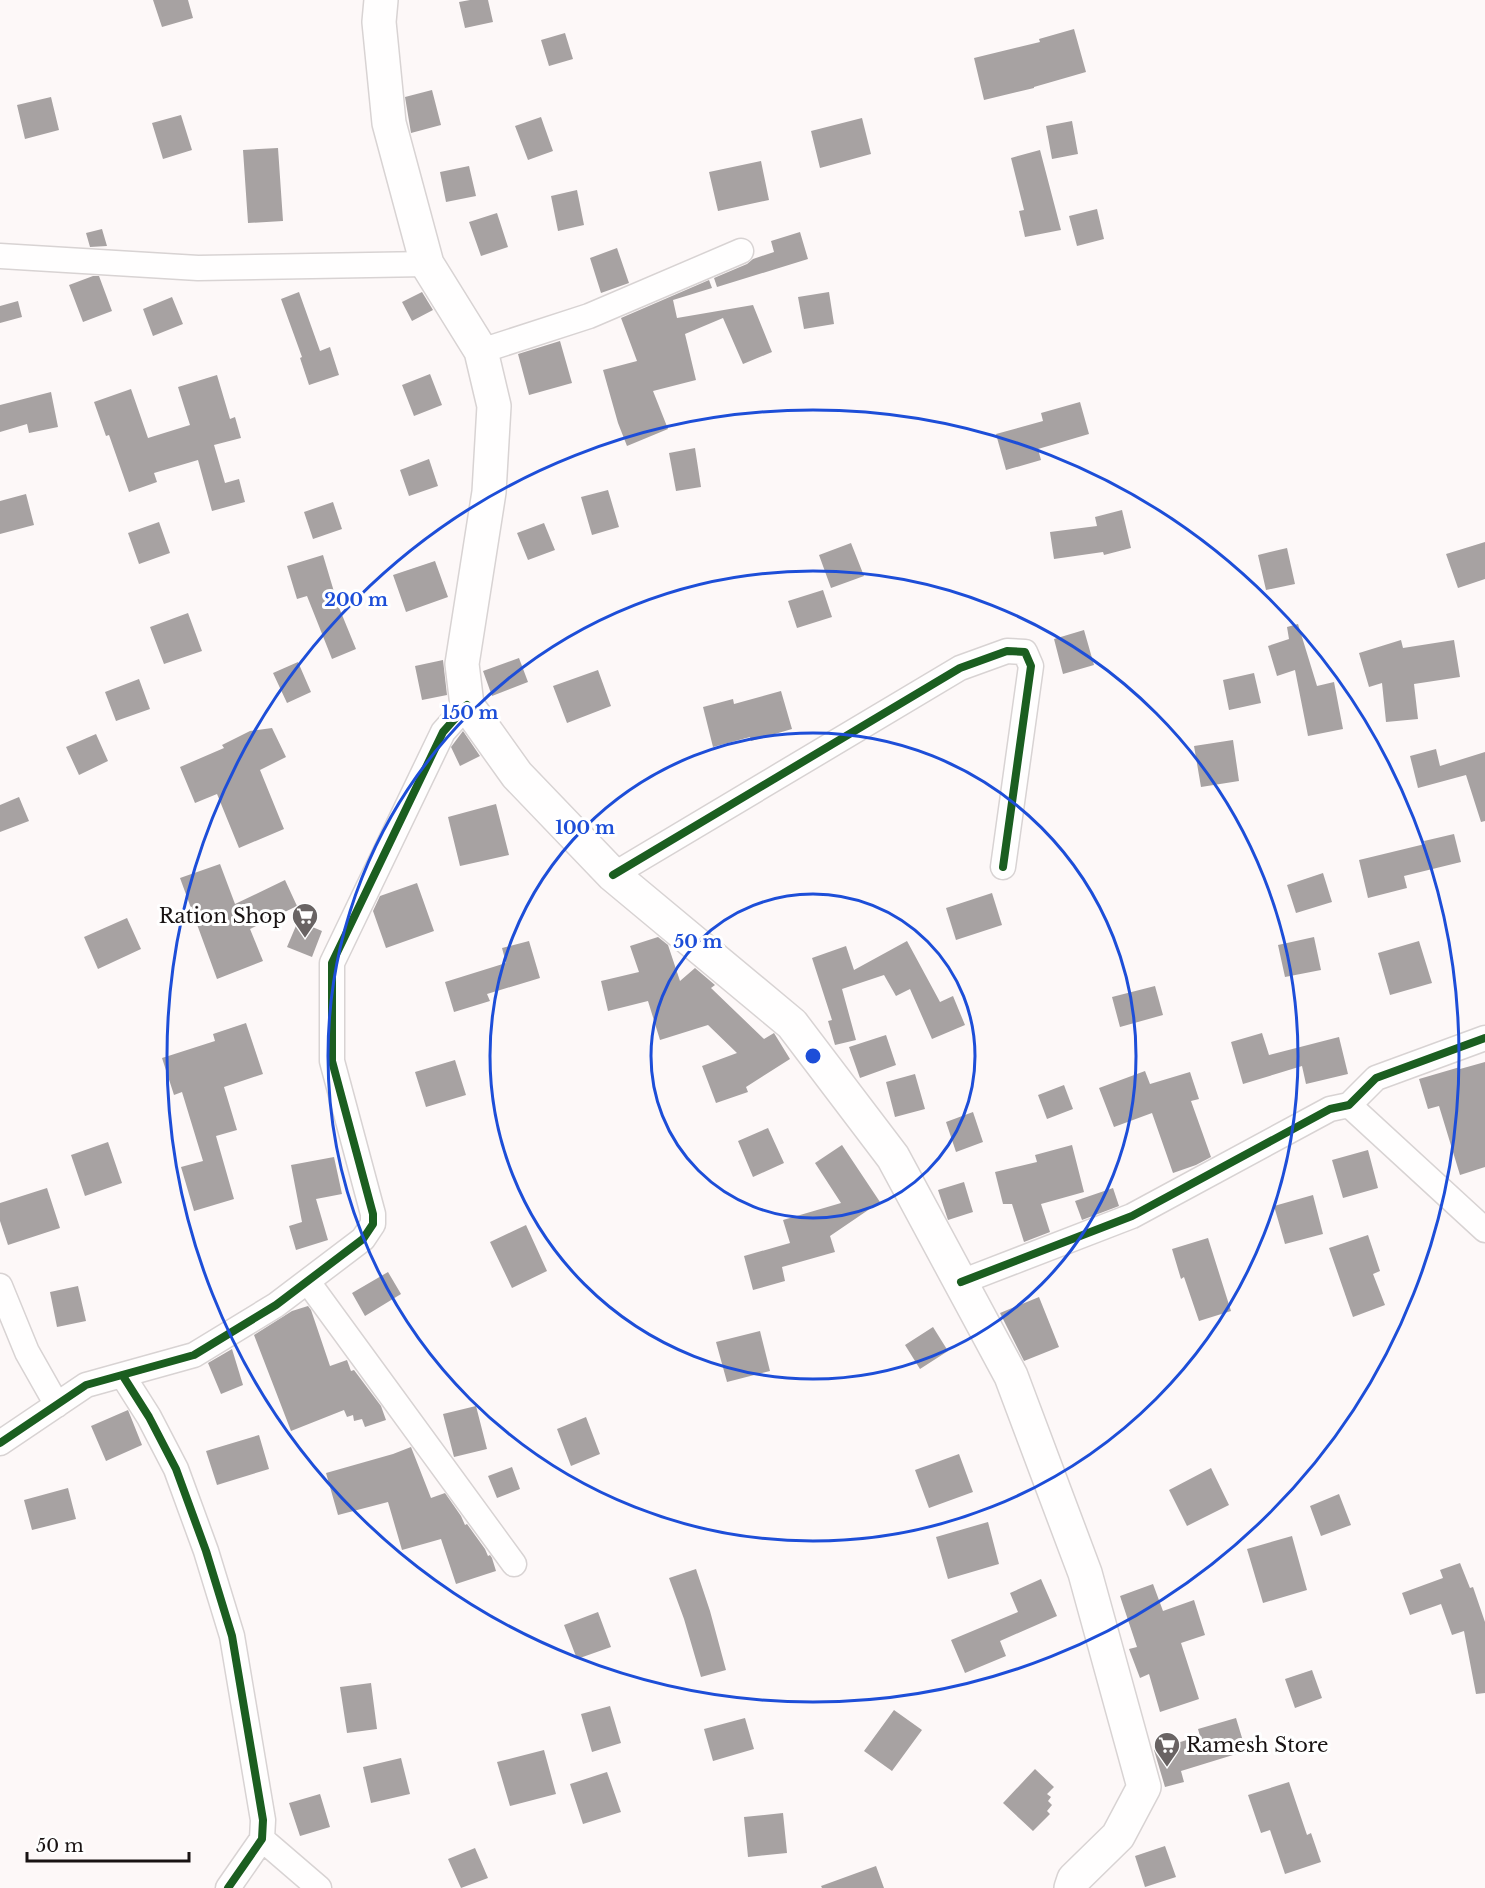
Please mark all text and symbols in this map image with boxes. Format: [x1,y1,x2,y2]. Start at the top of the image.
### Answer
text: 200 m [324,589,388,611]
text: 150 m [442,702,499,724]
text: 100 m [555,817,615,839]
supermarket icon: Ration Shop [290,901,320,939]
place label: Ration Shop [159,904,286,928]
text: 50 m [674,931,723,953]
centre of rings [803,1046,823,1066]
supermarket icon: Ramesh Store [1152,1730,1182,1768]
place label: Ramesh Store [1186,1733,1329,1757]
scale bar [27,1825,189,1863]
text: 50 m [36,1835,84,1857]

